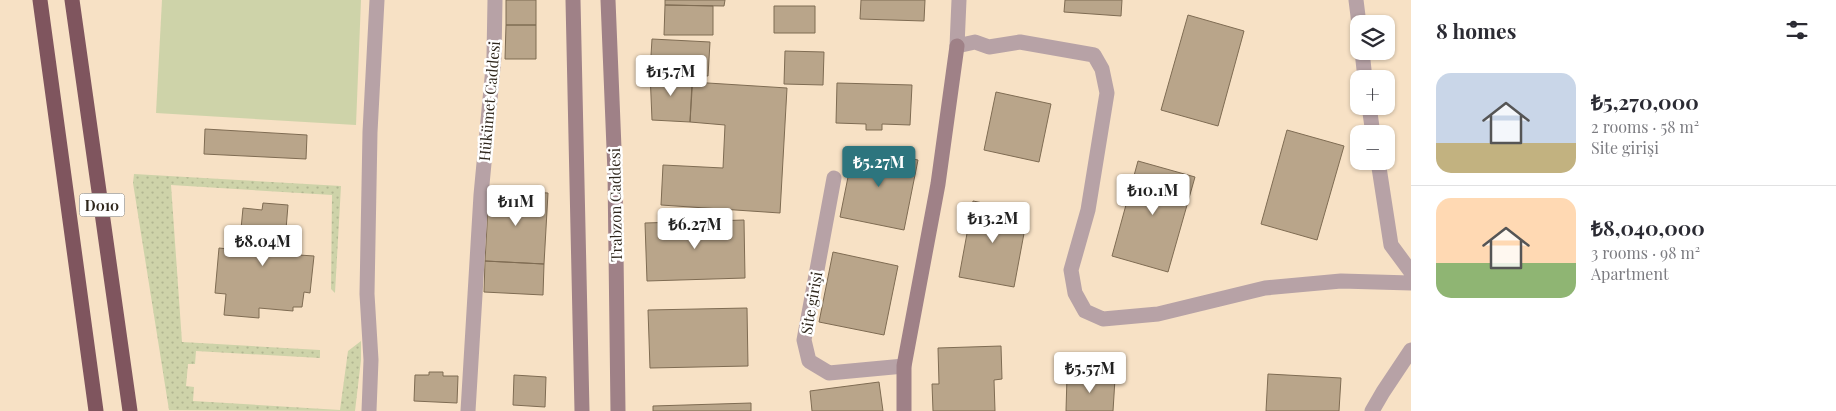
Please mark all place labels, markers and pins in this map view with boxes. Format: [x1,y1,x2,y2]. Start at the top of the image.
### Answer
pin: ₺15.7M [630,54,712,97]
pin: ₺5.27M [838,146,920,188]
pin: ₺10.1M [1112,174,1194,216]
pin: ₺11M [486,184,546,227]
pin: ₺13.2M [952,202,1034,244]
pin: ₺6.27M [654,208,736,250]
pin: ₺8.04M [222,224,304,267]
pin: ₺5.57M [1049,352,1131,394]

